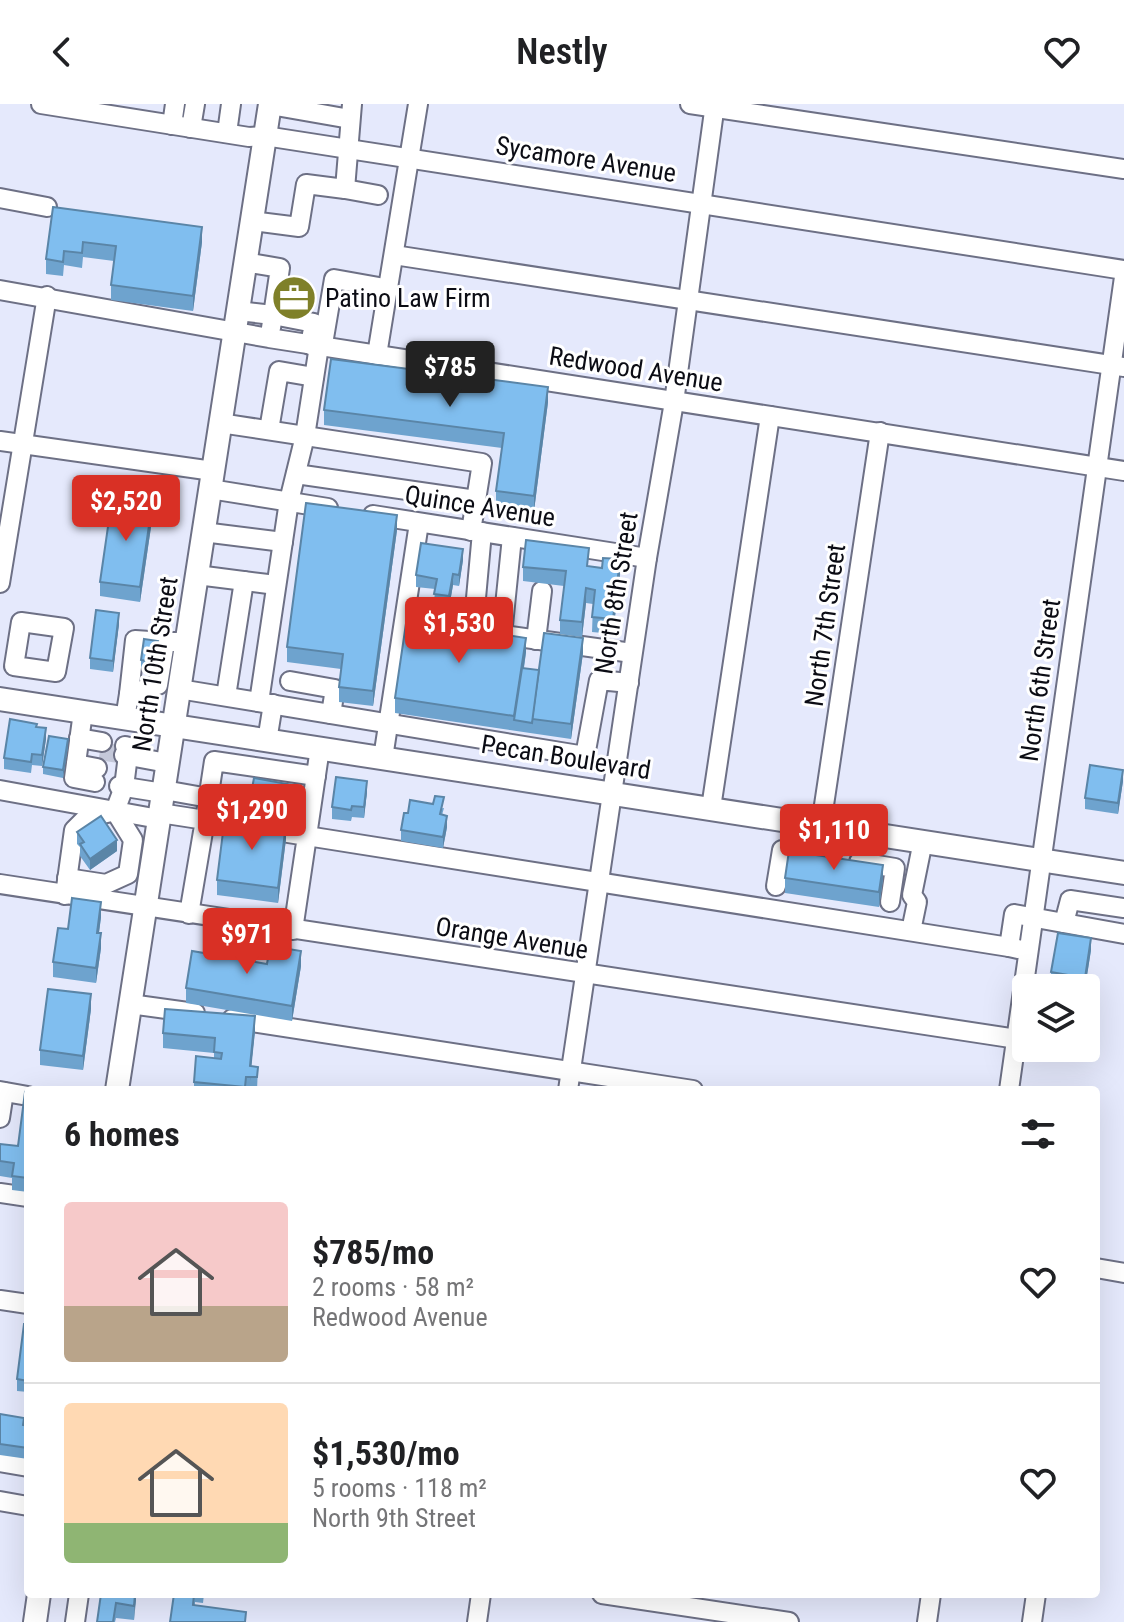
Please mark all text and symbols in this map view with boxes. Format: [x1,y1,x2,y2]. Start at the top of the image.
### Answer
icon: back [40,30,84,74]
icon: heart [1040,30,1084,74]
text: Nestly [516,31,608,73]
street label: Sycamore Avenue [494,130,678,188]
office icon: Patino Law Firm [270,274,318,322]
place label: Patino Law Firm [325,283,491,313]
street label: Redwood Avenue [547,340,725,398]
pin: $785 [403,341,497,409]
text: $785 [424,352,476,382]
pin: $2,520 [61,475,191,543]
street label: Quince Avenue [403,479,557,533]
text: $2,520 [90,486,162,516]
street label: North 8th Street [588,510,644,676]
street label: North 7th Street [799,542,851,708]
street label: North 10th Street [126,574,184,754]
pin: $1,530 [394,597,524,665]
street label: North 6th Street [1014,597,1066,763]
text: $1,530 [423,608,495,638]
street label: Pecan Boulevard [479,729,653,785]
pin: $1,290 [187,784,317,852]
text: $1,290 [216,795,288,825]
pin: $1,110 [769,804,899,872]
text: $1,110 [798,815,870,845]
pin: $971 [200,908,294,976]
street label: Orange Avenue [434,911,590,965]
text: $971 [221,919,273,949]
map controls [1012,974,1100,1062]
button: layers [1012,974,1100,1062]
icon: filters [1016,1112,1060,1156]
text: 6 homes [64,1114,180,1154]
text: $785/mo [312,1232,434,1272]
icon: home [128,1234,224,1330]
icon: heart [1016,1260,1060,1304]
text: 2 rooms · 58 m² [312,1272,474,1302]
text: Redwood Avenue [312,1302,488,1332]
text: $1,530/mo [312,1433,460,1473]
icon: home [128,1435,224,1531]
icon: heart [1016,1461,1060,1505]
text: 5 rooms · 118 m² [312,1473,487,1503]
text: North 9th Street [312,1503,476,1533]

